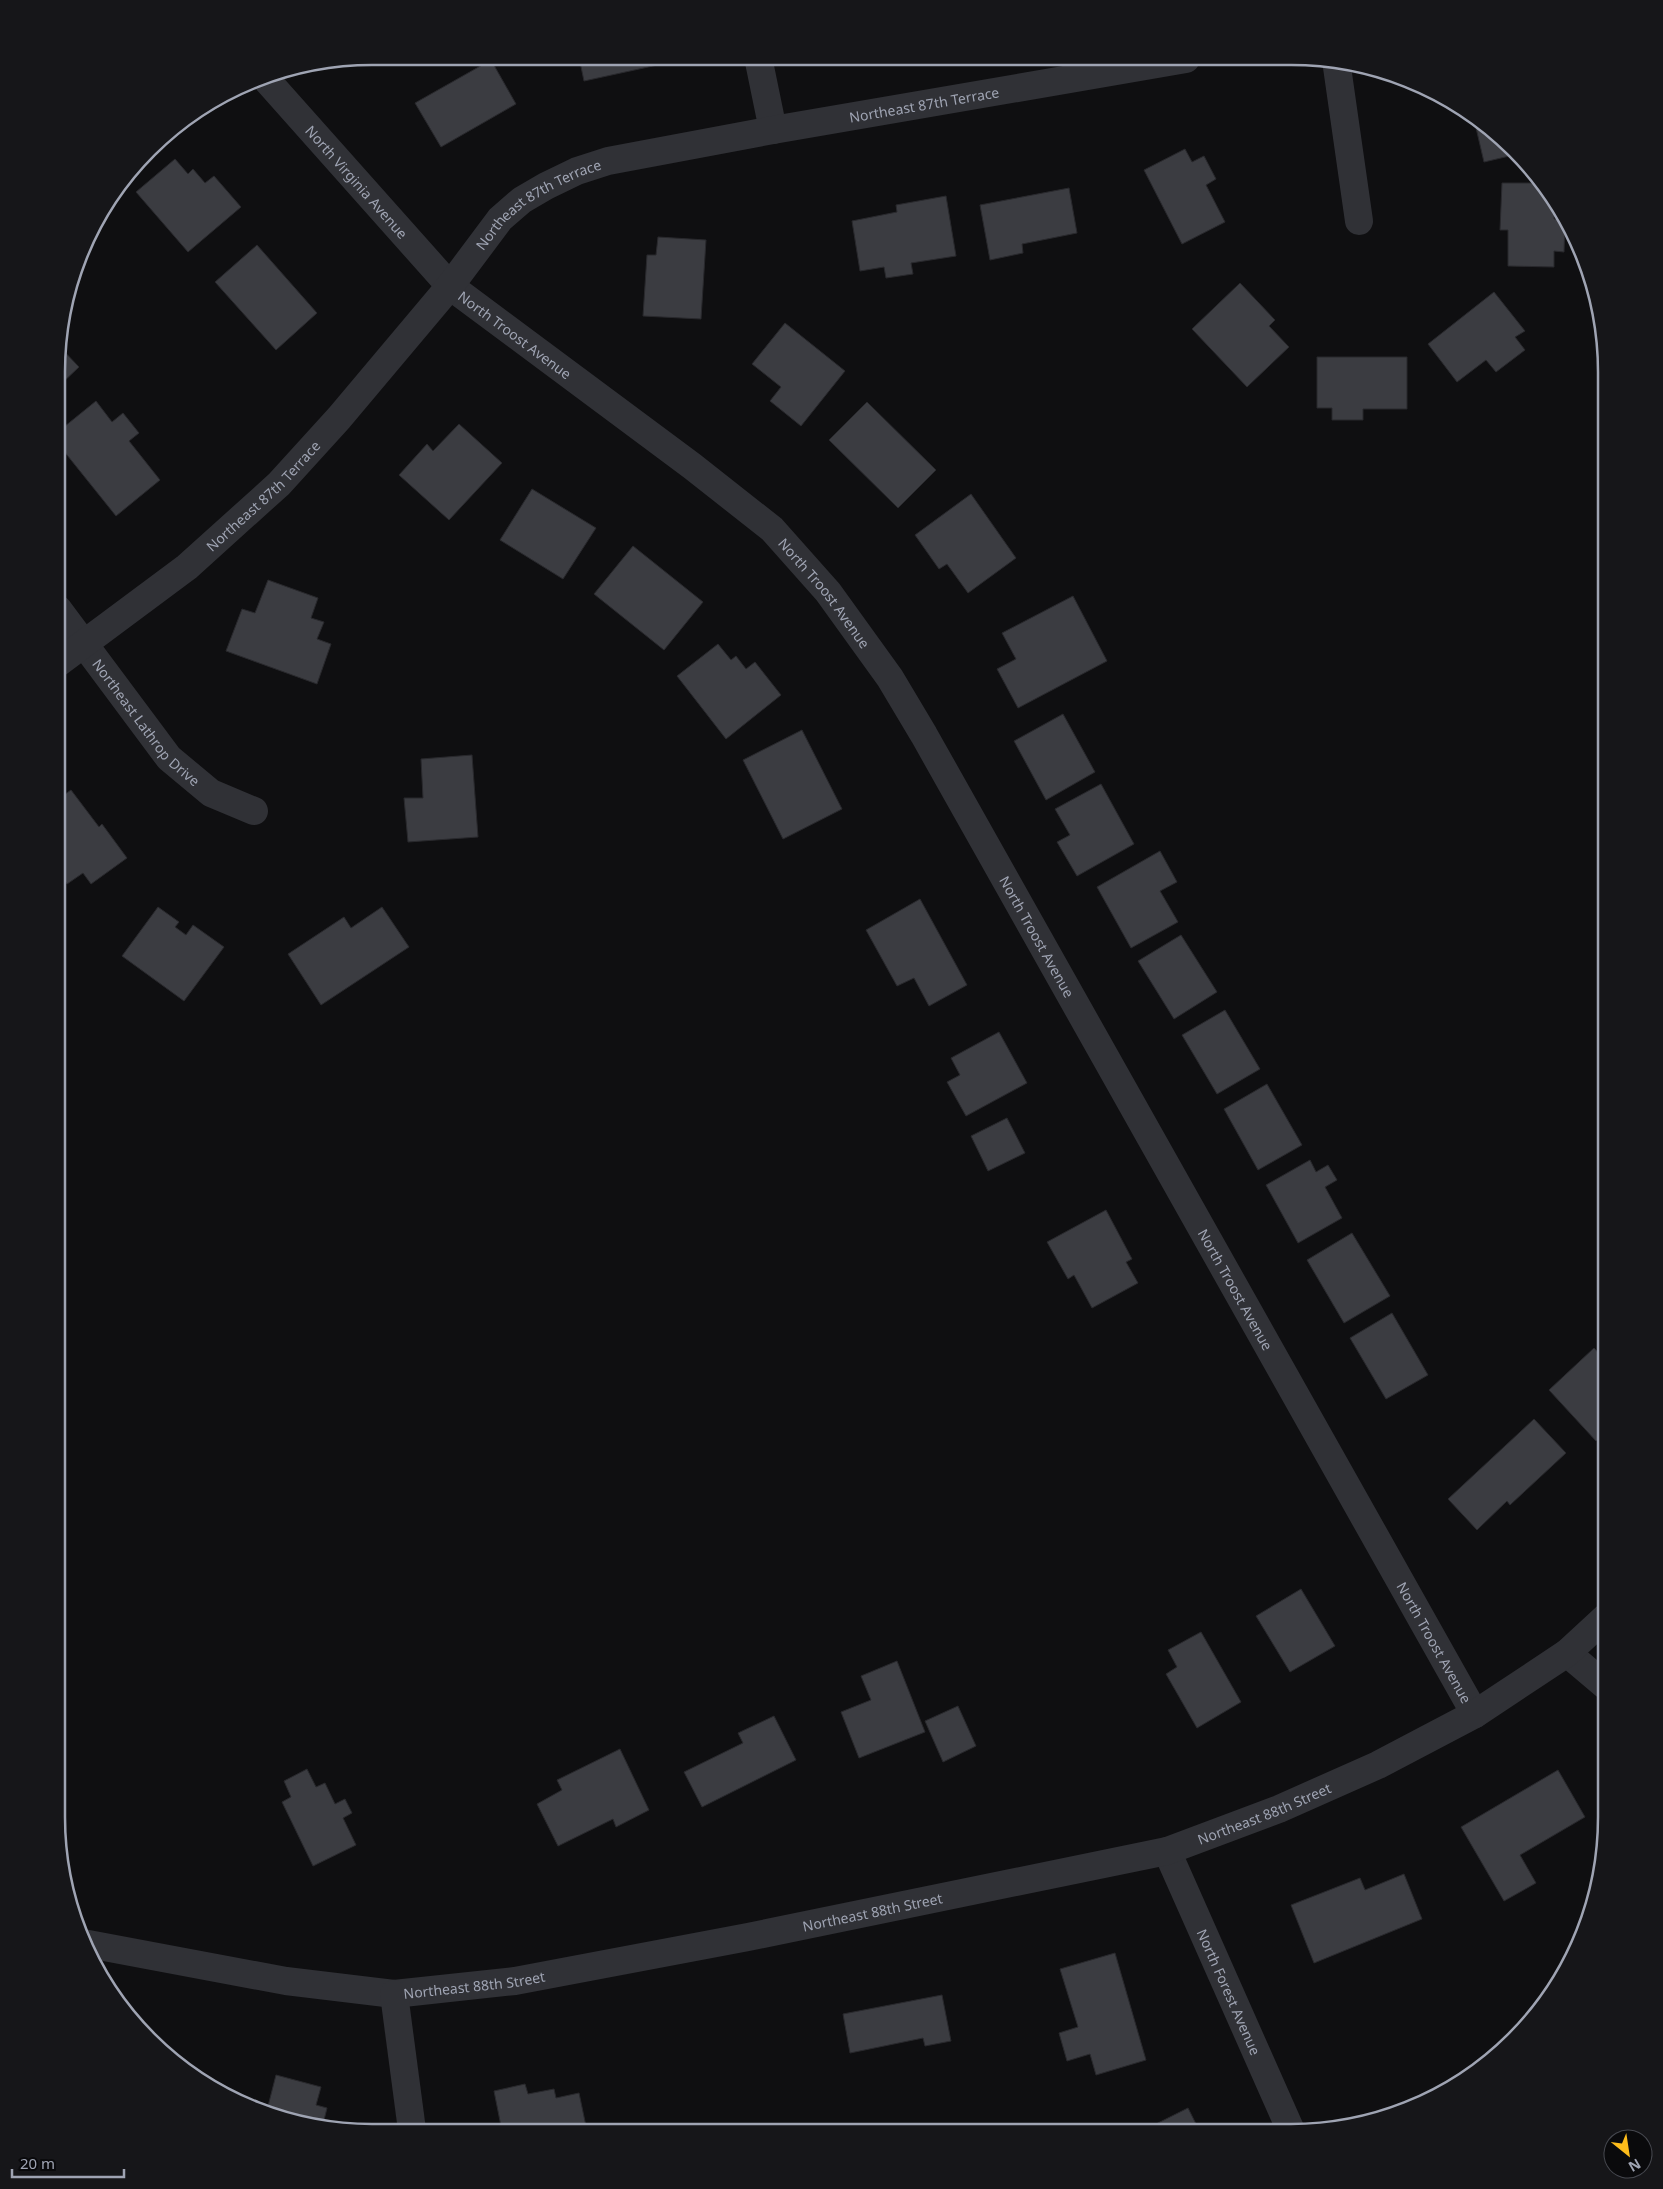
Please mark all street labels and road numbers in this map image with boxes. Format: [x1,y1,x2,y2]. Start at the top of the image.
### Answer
street label: Northeast 87th Terrace [848,82,1001,126]
street label: North Virginia Avenue [302,121,412,242]
street label: Northeast 87th Terrace [471,154,603,253]
street label: North Troost Avenue [455,286,576,383]
street label: Northeast 87th Terrace [202,436,324,555]
street label: North Troost Avenue [775,534,875,652]
street label: Northeast Lathrop Drive [89,655,204,790]
street label: North Troost Avenue [996,872,1079,1001]
street label: North Troost Avenue [1194,1225,1278,1354]
street label: North Troost Avenue [1393,1578,1476,1706]
street label: Northeast 88th Street [1195,1778,1334,1848]
street label: Northeast 88th Street [801,1888,944,1935]
street label: North Forest Avenue [1193,1926,1266,2058]
street label: Northeast 88th Street [402,1966,546,2002]

